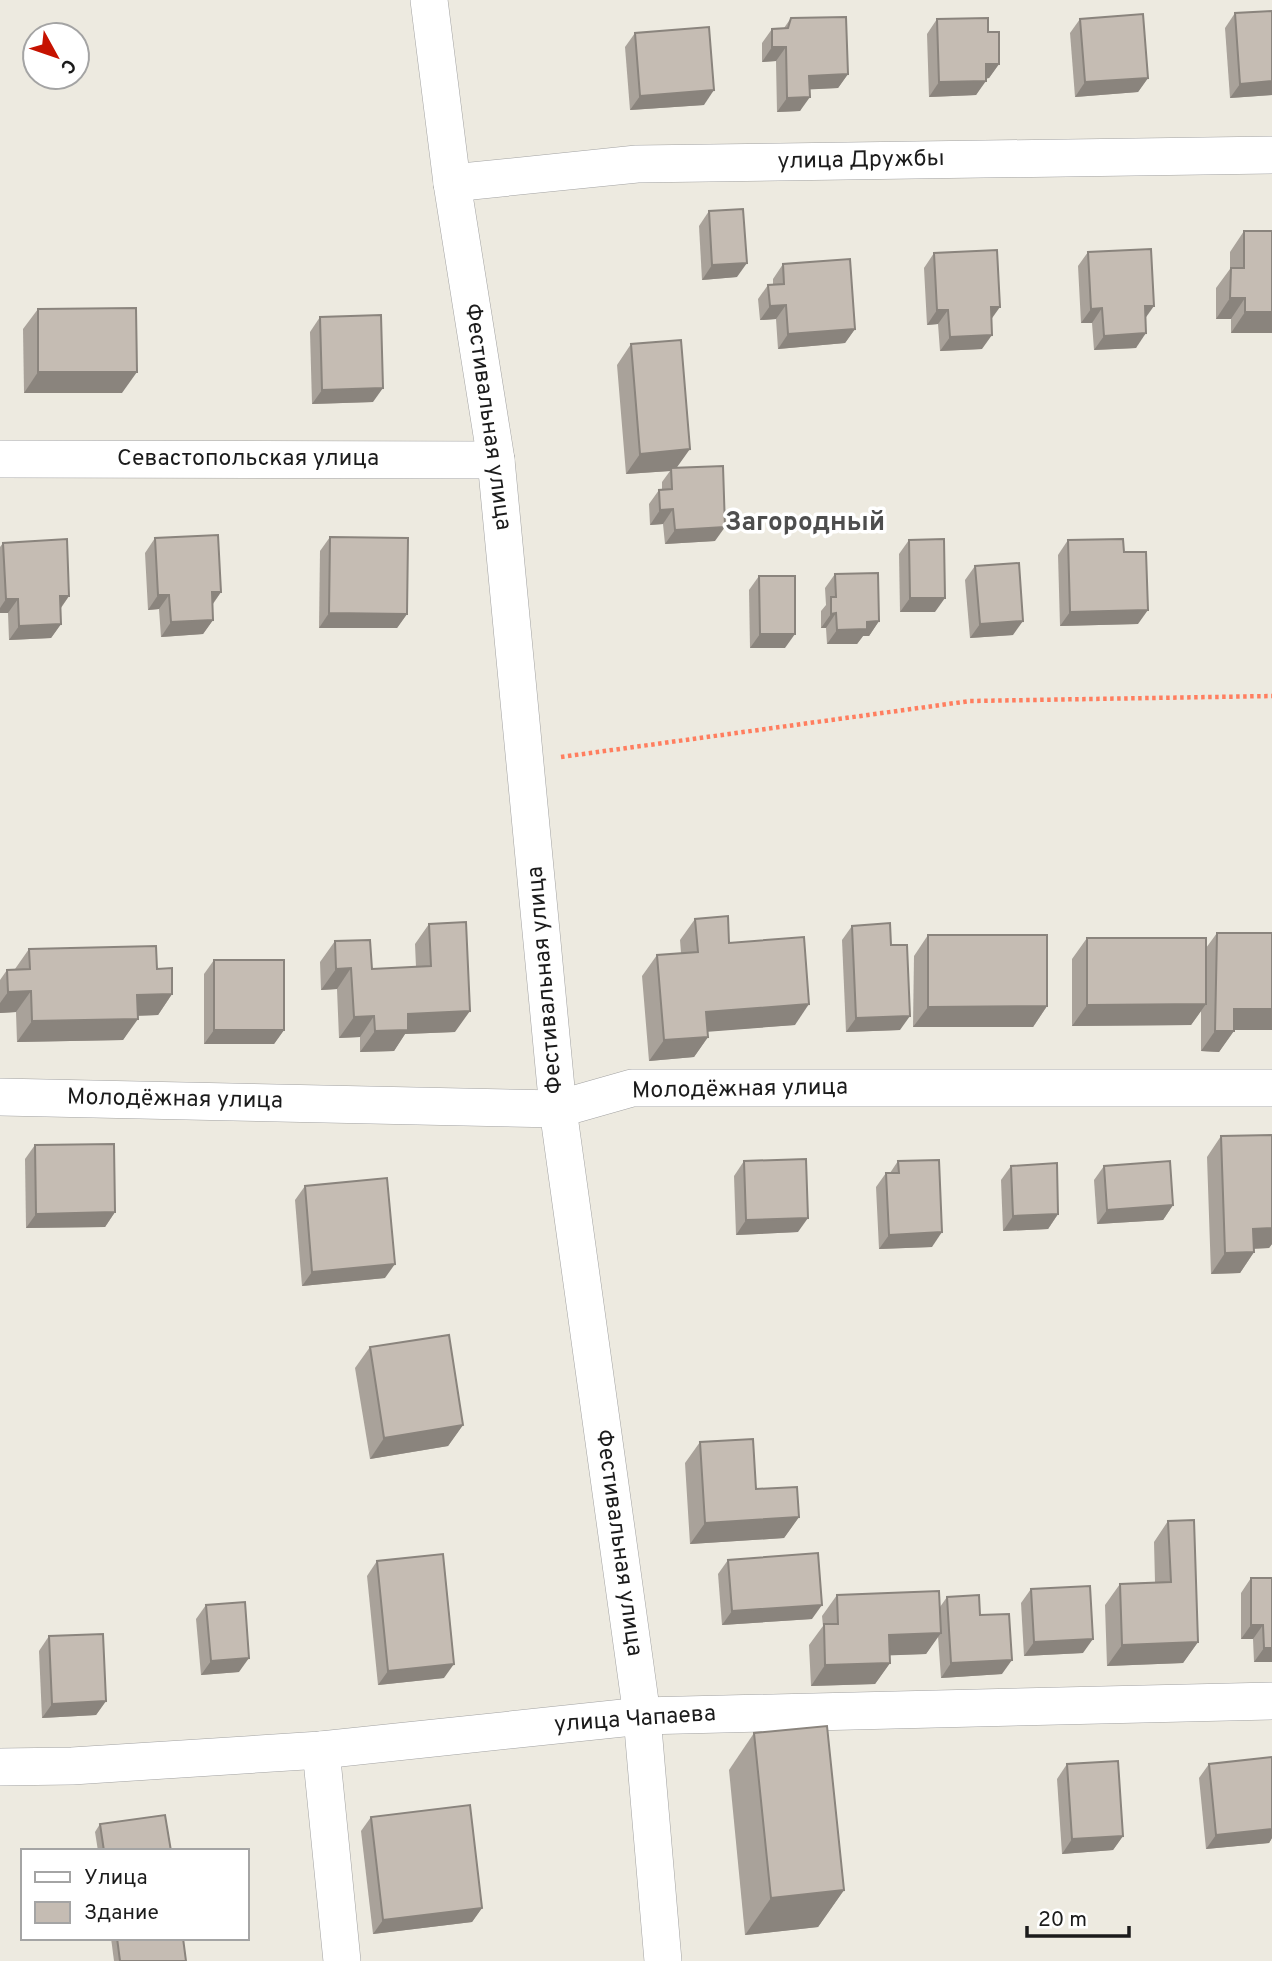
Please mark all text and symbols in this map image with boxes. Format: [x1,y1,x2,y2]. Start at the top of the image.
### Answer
north arrow [21,21,91,91]
text: С [54,53,81,78]
street label: улица Дружбы [777,145,945,177]
street label: Фестивальная улица [457,302,517,532]
street label: Севастопольская улица [117,445,379,474]
district label: Загородный [725,507,885,540]
street label: Фестивальная улица [522,865,570,1095]
street label: Молодёжная улица [632,1074,848,1106]
street label: Молодёжная улица [67,1084,283,1116]
street label: Фестивальная улица [588,1428,648,1658]
street label: улица Чапаева [553,1700,717,1740]
legend [21,1849,248,1940]
text: Улица [84,1865,148,1892]
scale bar [1027,1895,1128,1939]
text: Здание [84,1900,159,1927]
text: 20 m [1038,1907,1087,1934]

